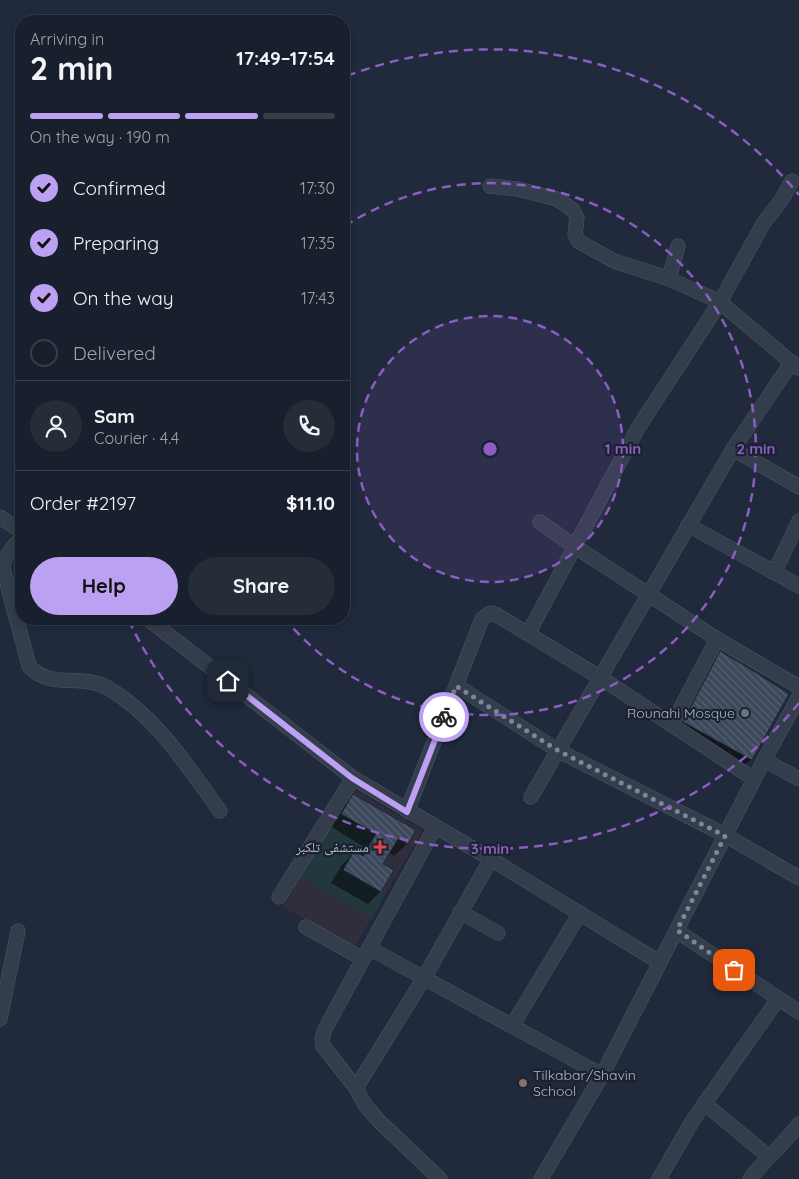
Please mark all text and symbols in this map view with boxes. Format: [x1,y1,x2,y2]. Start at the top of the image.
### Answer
text: Arriving in [30,29,104,49]
text: 17:49–17:54 [236,46,335,70]
text: 2 min [30,48,113,88]
text: On the way · 190 m [30,127,170,147]
icon: check [30,174,58,202]
text: Confirmed [73,176,166,200]
text: 17:30 [300,178,335,198]
icon: check [30,229,58,257]
text: Preparing [73,231,159,255]
text: 17:35 [301,233,335,253]
icon: check [30,284,58,312]
text: On the way [73,286,174,310]
text: 17:43 [301,288,335,308]
text: Delivered [73,341,156,365]
button: person [30,400,82,452]
button: phone [283,400,335,452]
text: Sam [94,404,135,428]
text: Courier · 4.4 [94,428,179,448]
text: 1 min [605,439,641,458]
text: 2 min [736,439,776,458]
centre of rings [481,440,499,458]
text: Order #2197 [30,491,136,515]
text: $11.10 [286,491,335,515]
button: Help [30,557,178,615]
button: Share [188,557,335,615]
pin [207,660,249,702]
icon: home [214,667,242,695]
courier [419,692,469,742]
icon: bike [430,703,458,731]
place label: Rounahi Mosque [627,704,735,722]
marker: Rounahi Mosque [739,707,751,719]
place label: مستشفى تلكبر [295,838,369,856]
text: 3 min [471,839,509,858]
marker: مستشفى تلكبر [373,840,387,854]
pin [713,949,755,991]
icon: bag [720,956,748,984]
place label: Tilkabar/Shavin School [533,1066,636,1100]
marker: Tilkabar/Shavin School [517,1077,529,1089]

